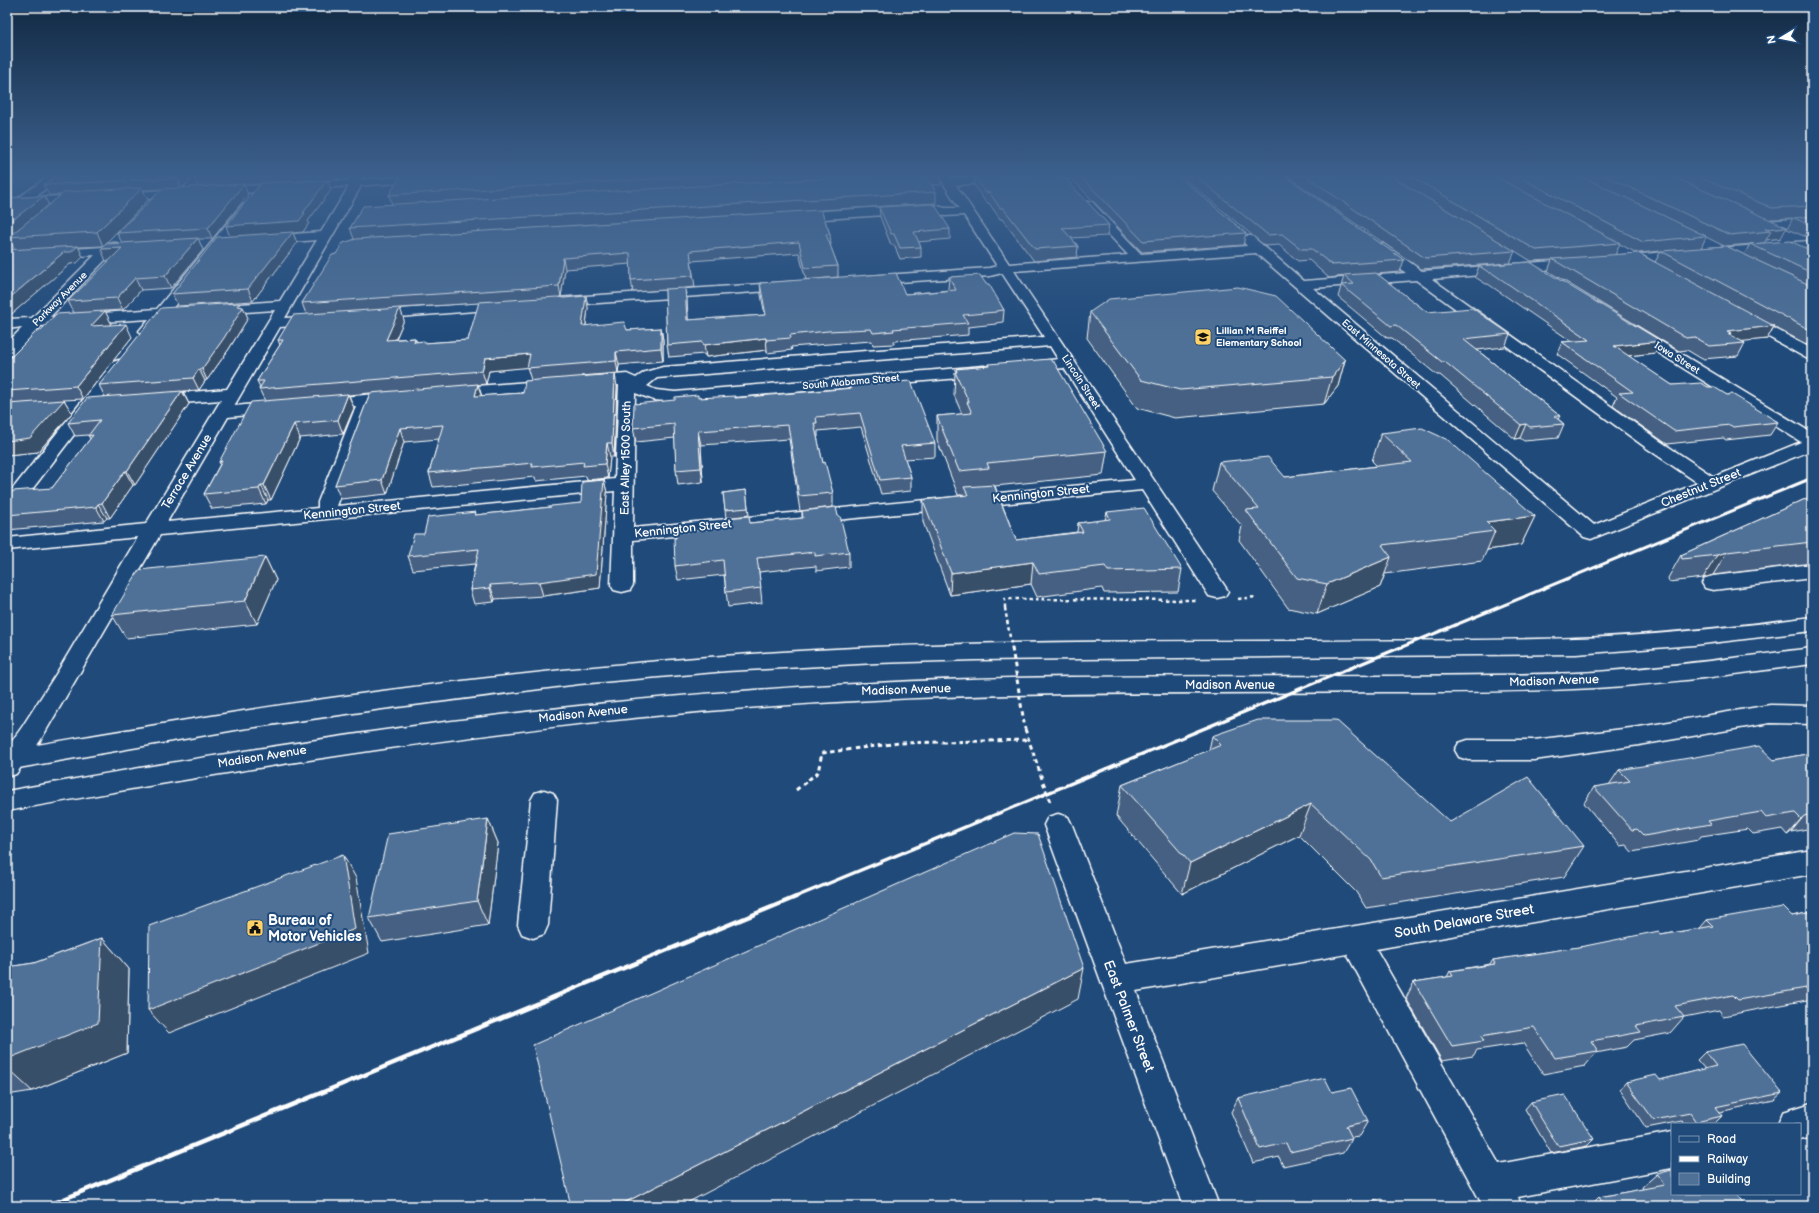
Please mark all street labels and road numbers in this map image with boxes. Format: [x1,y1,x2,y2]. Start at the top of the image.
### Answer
street label: Parkway Avenue [30,269,90,329]
street label: East Minnesota Street [1339,317,1423,391]
street label: Iowa Street [1652,339,1702,377]
street label: Lincoln Street [1059,352,1103,412]
street label: South Alabama Street [802,372,900,392]
street label: East Alley 1500 South [618,400,635,515]
street label: Terrace Avenue [159,432,215,512]
street label: Chestnut Street [1659,465,1743,511]
street label: Kennington Street [992,481,1091,507]
street label: Kennington Street [303,498,402,524]
street label: Kennington Street [634,516,733,542]
street label: Madison Avenue [1509,672,1599,690]
street label: Madison Avenue [1185,678,1275,693]
street label: Madison Avenue [861,681,951,699]
street label: Madison Avenue [538,702,628,726]
street label: Madison Avenue [216,743,308,771]
street label: South Delaware Street [1393,900,1536,942]
street label: East Palmer Street [1100,958,1158,1075]

